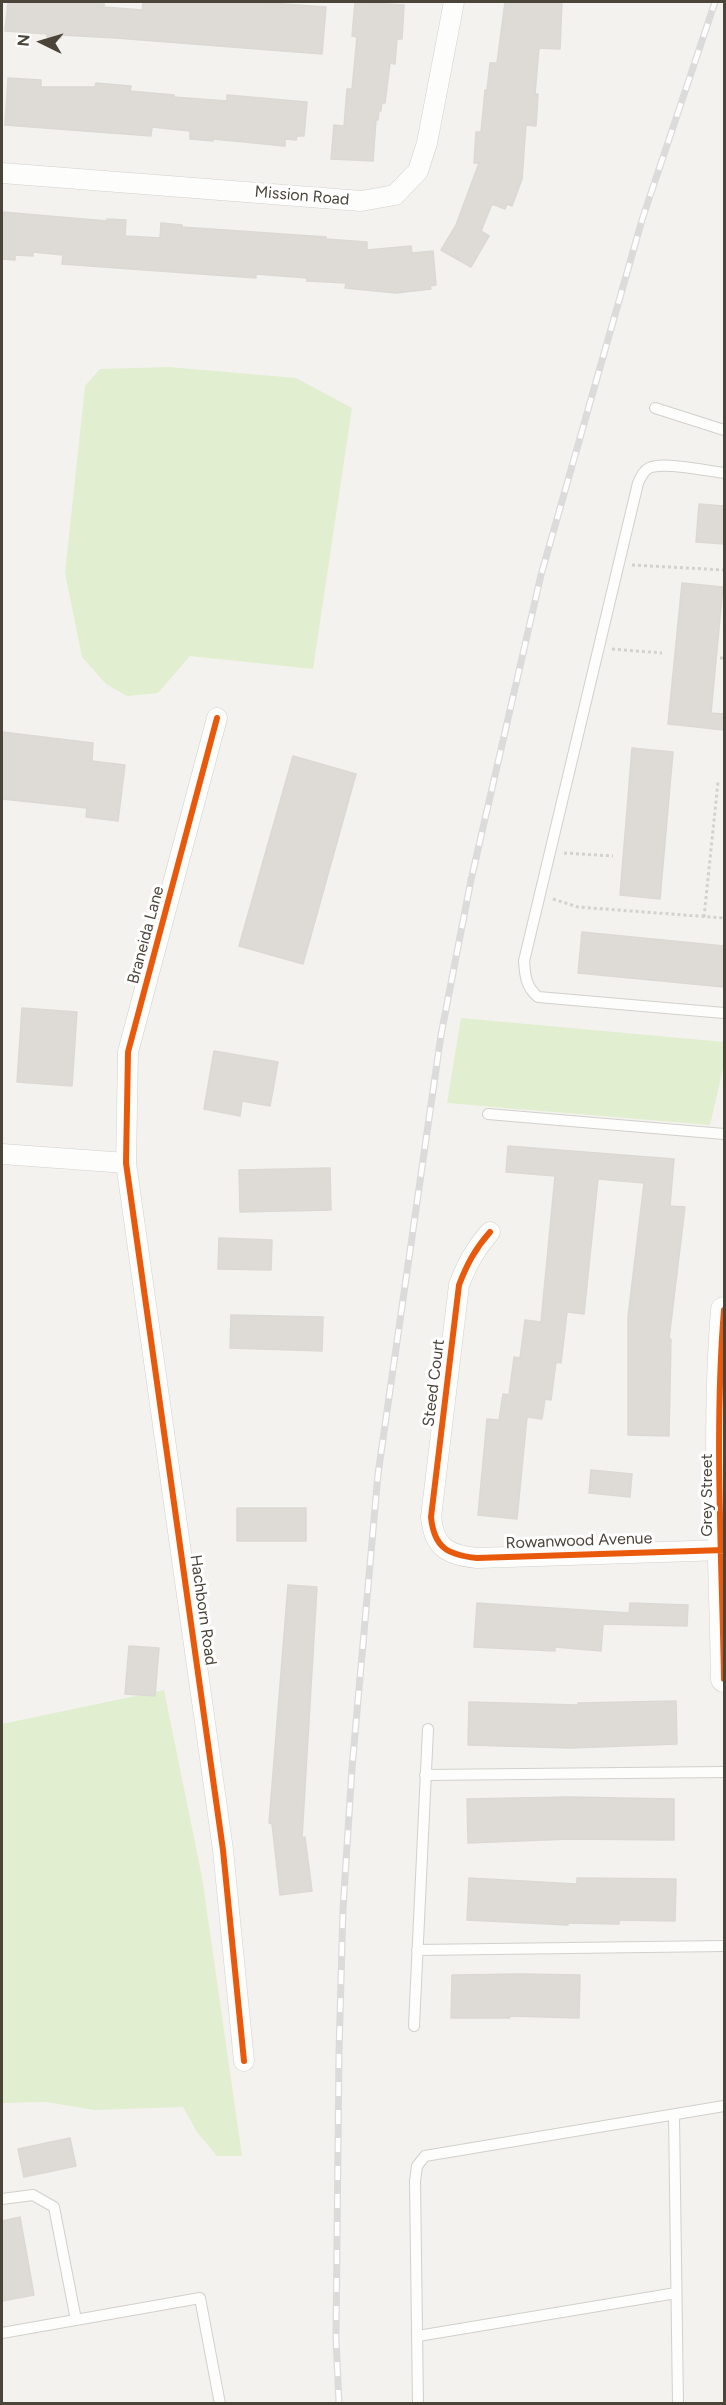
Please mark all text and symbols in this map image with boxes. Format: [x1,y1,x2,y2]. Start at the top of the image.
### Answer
north arrow [12,12,72,72]
text: N [14,33,34,47]
street label: Mission Road [254,182,350,210]
street label: Braneida Lane [124,884,168,986]
street label: Steed Court [419,1338,449,1428]
street label: Grey Street [697,1453,717,1537]
street label: Rowanwood Avenue [505,1529,653,1553]
street label: Hachborn Road [186,1553,220,1667]

